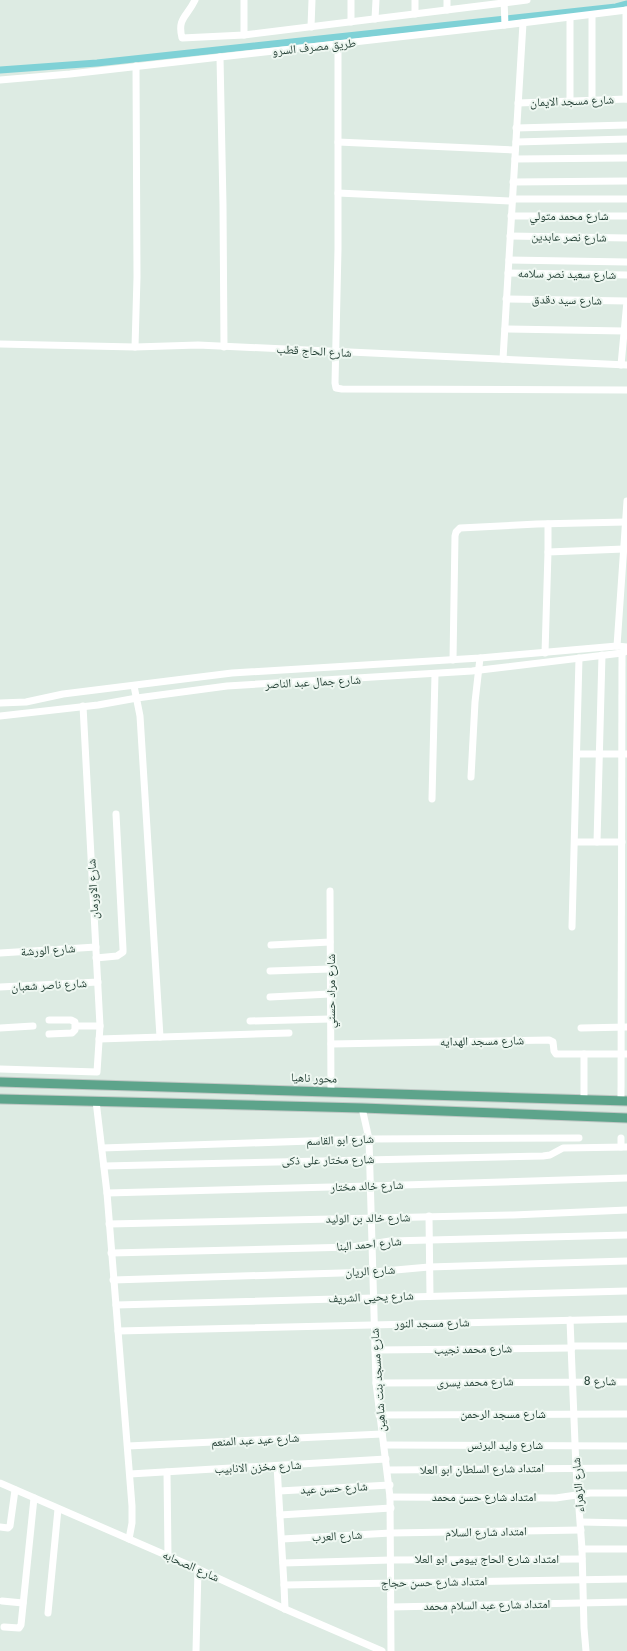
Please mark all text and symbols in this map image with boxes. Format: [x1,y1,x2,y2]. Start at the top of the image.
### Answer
street label: طريق مصرف السرو [271,36,357,59]
street label: شارع مسجد الايمان [530,93,614,110]
street label: شارع محمد متولي [529,209,609,226]
street label: شارع نصر عابدين [531,229,607,246]
street label: شارع سعيد نصر سلامه [518,266,616,283]
street label: شارع سيد دقدق [532,292,602,309]
street label: شارع الحاج قطب [276,342,352,361]
street label: شارع جمال عبد الناصر [264,672,361,693]
street label: شارع الاورمان [84,858,103,920]
street label: شارع الورشة [20,941,76,960]
street label: شارع مراد حسني [324,954,341,1028]
street label: شارع ناصر شعبان [11,976,87,995]
street label: شارع مسجد الهدايه [440,1033,524,1050]
street label: محور ناهيا [291,1070,337,1086]
street label: شارع ابو القاسم [306,1132,374,1149]
street label: شارع مختار على ذكى [282,1152,375,1169]
street label: شارع خالد مختار [329,1178,404,1195]
street label: شارع خالد بن الوليد [326,1210,411,1227]
street label: شارع احمد البنا [336,1234,402,1255]
street label: شارع الريان [345,1263,396,1280]
street label: شارع يحيى الشريف [328,1289,414,1306]
street label: شارع مسجد النور [393,1315,470,1332]
street label: شارع مسجد بنت شاهين [367,1328,390,1432]
street label: شارع محمد نجيب [434,1341,512,1358]
street label: شارع محمد يسرى [436,1374,514,1391]
street label: شارع 8 [584,1374,616,1389]
street label: شارع مسجد الرحمن [460,1407,546,1422]
street label: شارع عيد عبد المنعم [211,1431,300,1450]
street label: شارع وليد البرنس [467,1438,543,1453]
street label: شارع الزهراء [569,1457,588,1513]
street label: شارع مخزن الانابيب [214,1458,302,1477]
street label: امتداد شارع السلطان ابو العلا [420,1461,544,1478]
street label: شارع حسن عيد [300,1479,368,1498]
street label: امتداد شارع حسن محمد [432,1490,536,1505]
street label: امتداد شارع السلام [445,1524,527,1541]
street label: شارع العرب [312,1528,363,1545]
street label: شارع الصحابه [160,1547,221,1586]
street label: امتداد شارع الحاج بيومى ابو العلا [415,1552,559,1567]
street label: امتداد شارع حسن حجاج [380,1574,488,1591]
street label: امتداد شارع عبد السلام محمد [423,1597,551,1614]

